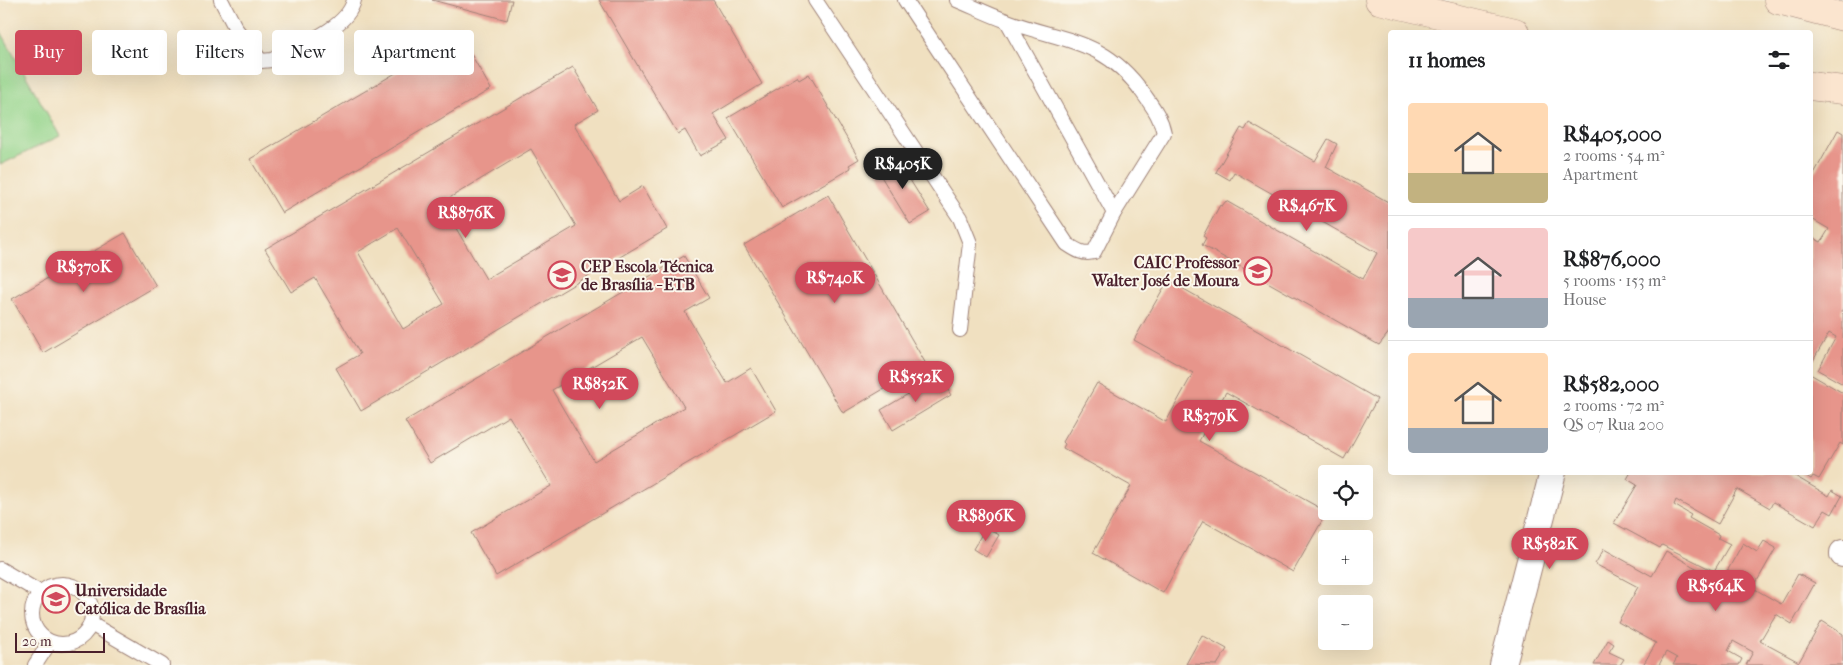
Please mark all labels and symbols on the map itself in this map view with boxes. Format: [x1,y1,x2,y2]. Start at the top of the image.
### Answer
pin: R$405K [862,148,944,190]
pin: R$467K [1266,190,1348,232]
pin: R$876K [425,196,507,239]
pin: R$370K [43,250,125,293]
place label: CAIC Professor Walter José de Moura [1091,253,1240,291]
school or university icon: CAIC Professor Walter José de Moura [1243,256,1273,286]
place label: CEP Escola Técnica de Brasília - ETB [581,257,714,294]
school or university icon: CEP Escola Técnica de Brasília - ETB [547,260,577,290]
pin: R$740K [794,262,876,304]
pin: R$552K [875,360,957,403]
pin: R$852K [559,368,641,410]
pin: R$379K [1169,400,1251,442]
pin: R$896K [945,500,1027,542]
pin: R$582K [1509,528,1591,570]
pin: R$564K [1675,570,1757,612]
place label: Universidade Católica de Brasília [74,581,206,618]
school or university icon: Universidade Católica de Brasília [41,584,71,614]
scale bar [15,630,105,653]

